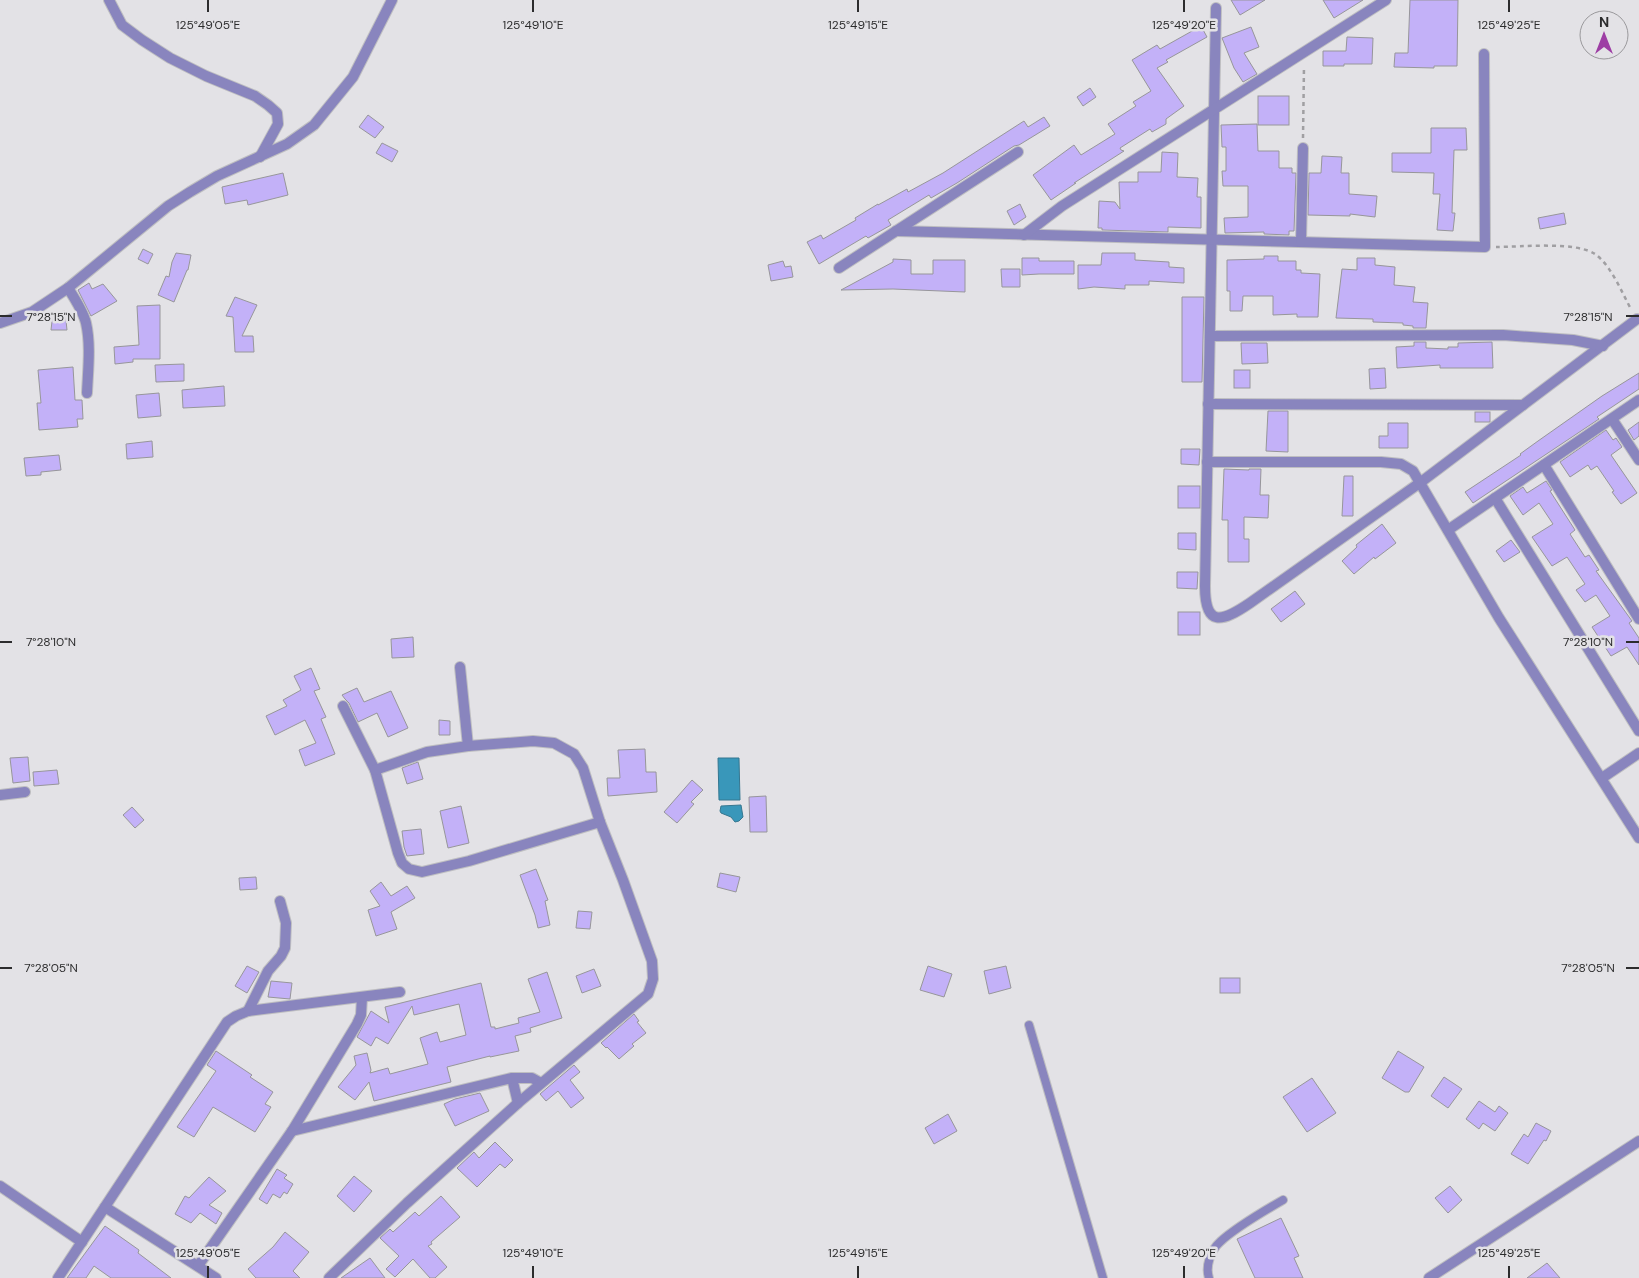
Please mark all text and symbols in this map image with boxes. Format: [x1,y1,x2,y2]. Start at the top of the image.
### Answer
north arrow [1579,10,1629,60]
text: N [1599,13,1609,31]
text: 125°49'05"E [176,17,240,33]
text: 125°49'10"E [502,17,564,33]
text: 125°49'15"E [828,17,888,33]
text: 125°49'20"E [1152,17,1216,33]
text: 125°49'25"E [1477,17,1541,33]
text: 7°28'15"N [26,309,76,325]
text: 7°28'15"N [1563,309,1613,325]
text: 7°28'10"N [26,634,76,650]
text: 7°28'10"N [1563,634,1613,650]
text: 7°28'05"N [24,960,78,976]
text: 7°28'05"N [1561,960,1615,976]
text: 125°49'05"E [176,1245,240,1261]
text: 125°49'10"E [502,1245,564,1261]
text: 125°49'15"E [828,1245,888,1261]
text: 125°49'20"E [1152,1245,1216,1261]
text: 125°49'25"E [1477,1245,1541,1261]

